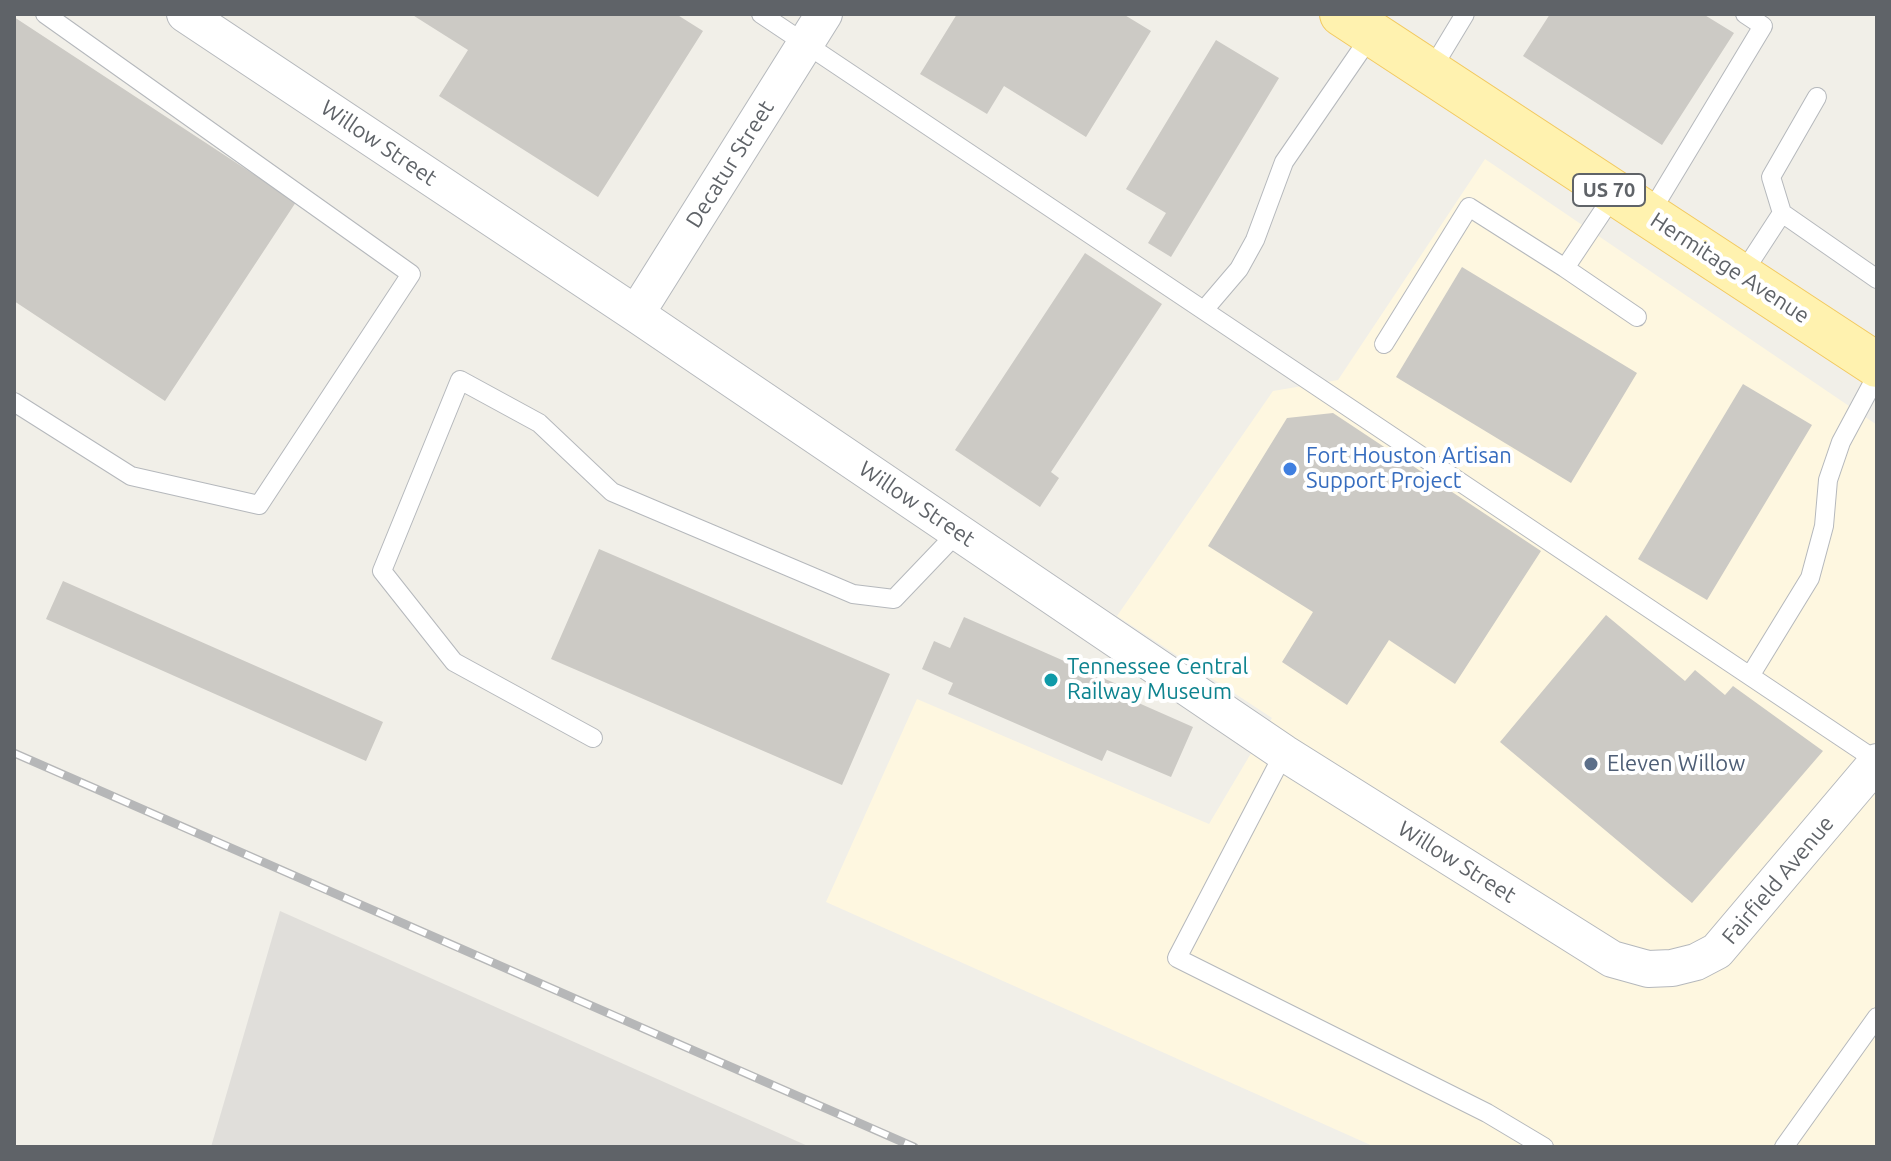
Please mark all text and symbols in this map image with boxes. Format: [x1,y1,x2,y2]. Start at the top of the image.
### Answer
street label: Willow Street [316,95,442,191]
street label: Decatur Street [680,95,780,233]
road number: US 70 [1573,174,1645,206]
street label: Hermitage Avenue [1646,207,1814,329]
place label: Fort Houston Artisan Support Project [1306,443,1512,494]
street label: Willow Street [854,456,980,552]
marker: Fort Houston Artisan Support Project [1281,460,1299,478]
place label: Tennessee Central Railway Museum [1067,654,1248,706]
marker: Tennessee Central Railway Museum [1042,671,1060,689]
place label: Eleven Willow [1607,751,1745,777]
marker: Eleven Willow [1582,755,1600,773]
street label: Fairfield Avenue [1717,810,1839,950]
street label: Willow Street [1393,815,1521,909]

